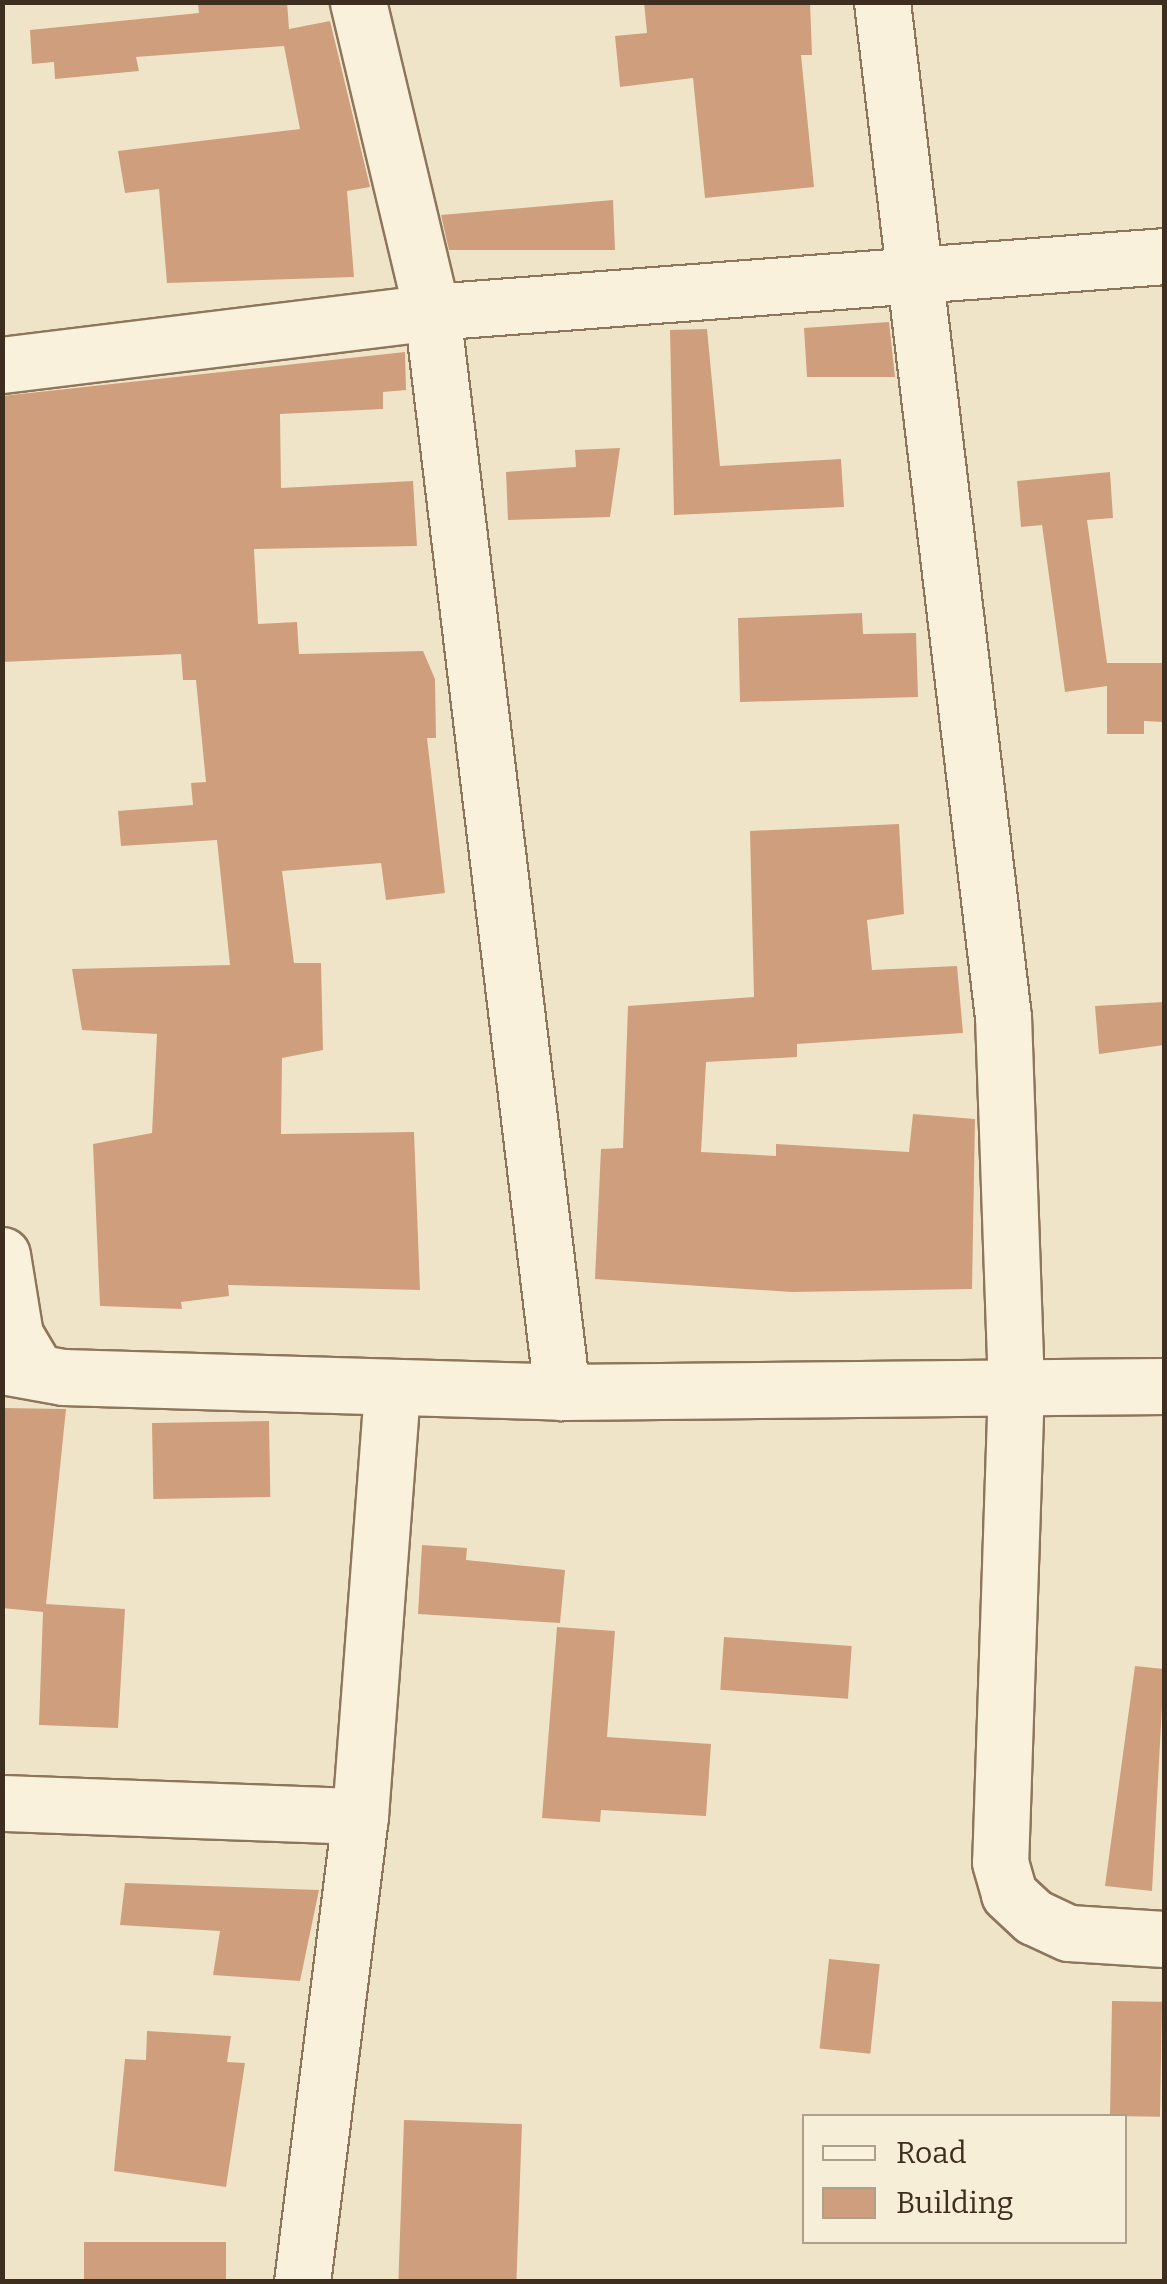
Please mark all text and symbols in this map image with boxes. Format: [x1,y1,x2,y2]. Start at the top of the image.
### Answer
legend [802,2114,1127,2244]
text: Road [896,2135,967,2171]
text: Building [896,2185,1014,2221]

